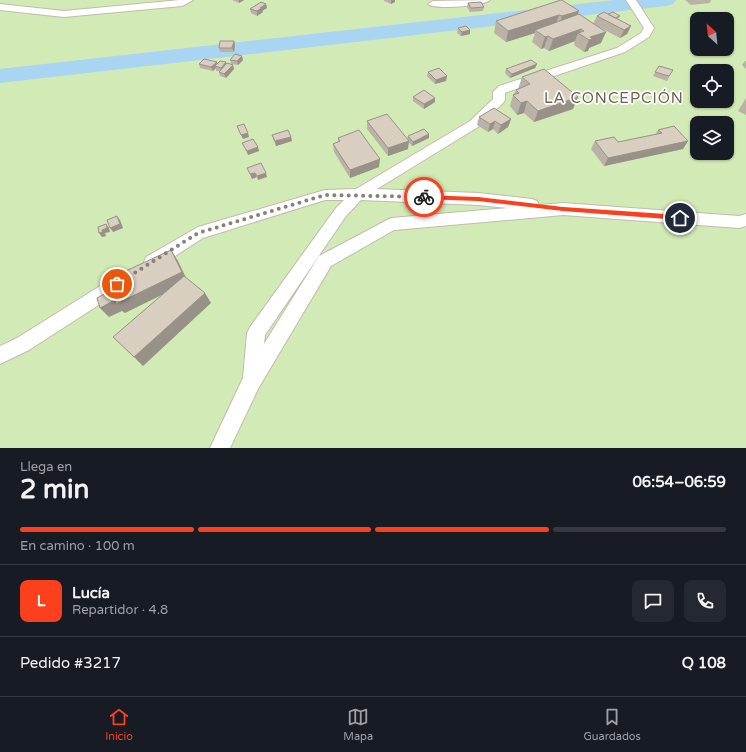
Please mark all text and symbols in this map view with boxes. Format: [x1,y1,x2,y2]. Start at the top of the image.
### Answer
north arrow [690,12,734,56]
map controls [690,12,734,160]
button: locate [690,64,734,108]
district label: LA CONCEPCIÓN [544,89,684,107]
button: layers [690,116,734,160]
courier [404,177,444,217]
icon: bike [413,186,435,208]
pin [663,201,697,235]
icon: home [669,207,691,229]
pin [100,267,134,301]
icon: bag [106,273,128,295]
text: Llega en [20,459,72,475]
text: 06:54–06:59 [632,473,726,491]
text: 2 min [20,474,89,505]
text: En camino · 100 m [20,538,135,554]
button: chat [632,580,674,622]
button: phone [684,580,726,622]
text: Lucía [72,584,110,602]
text: L [37,592,45,610]
text: Repartidor · 4.8 [72,602,168,618]
text: Pedido #3217 [20,654,121,672]
text: Q 108 [682,654,726,672]
tab: Inicio [105,706,133,743]
tab: Mapa [343,706,373,743]
tab: Guardados [584,706,641,743]

